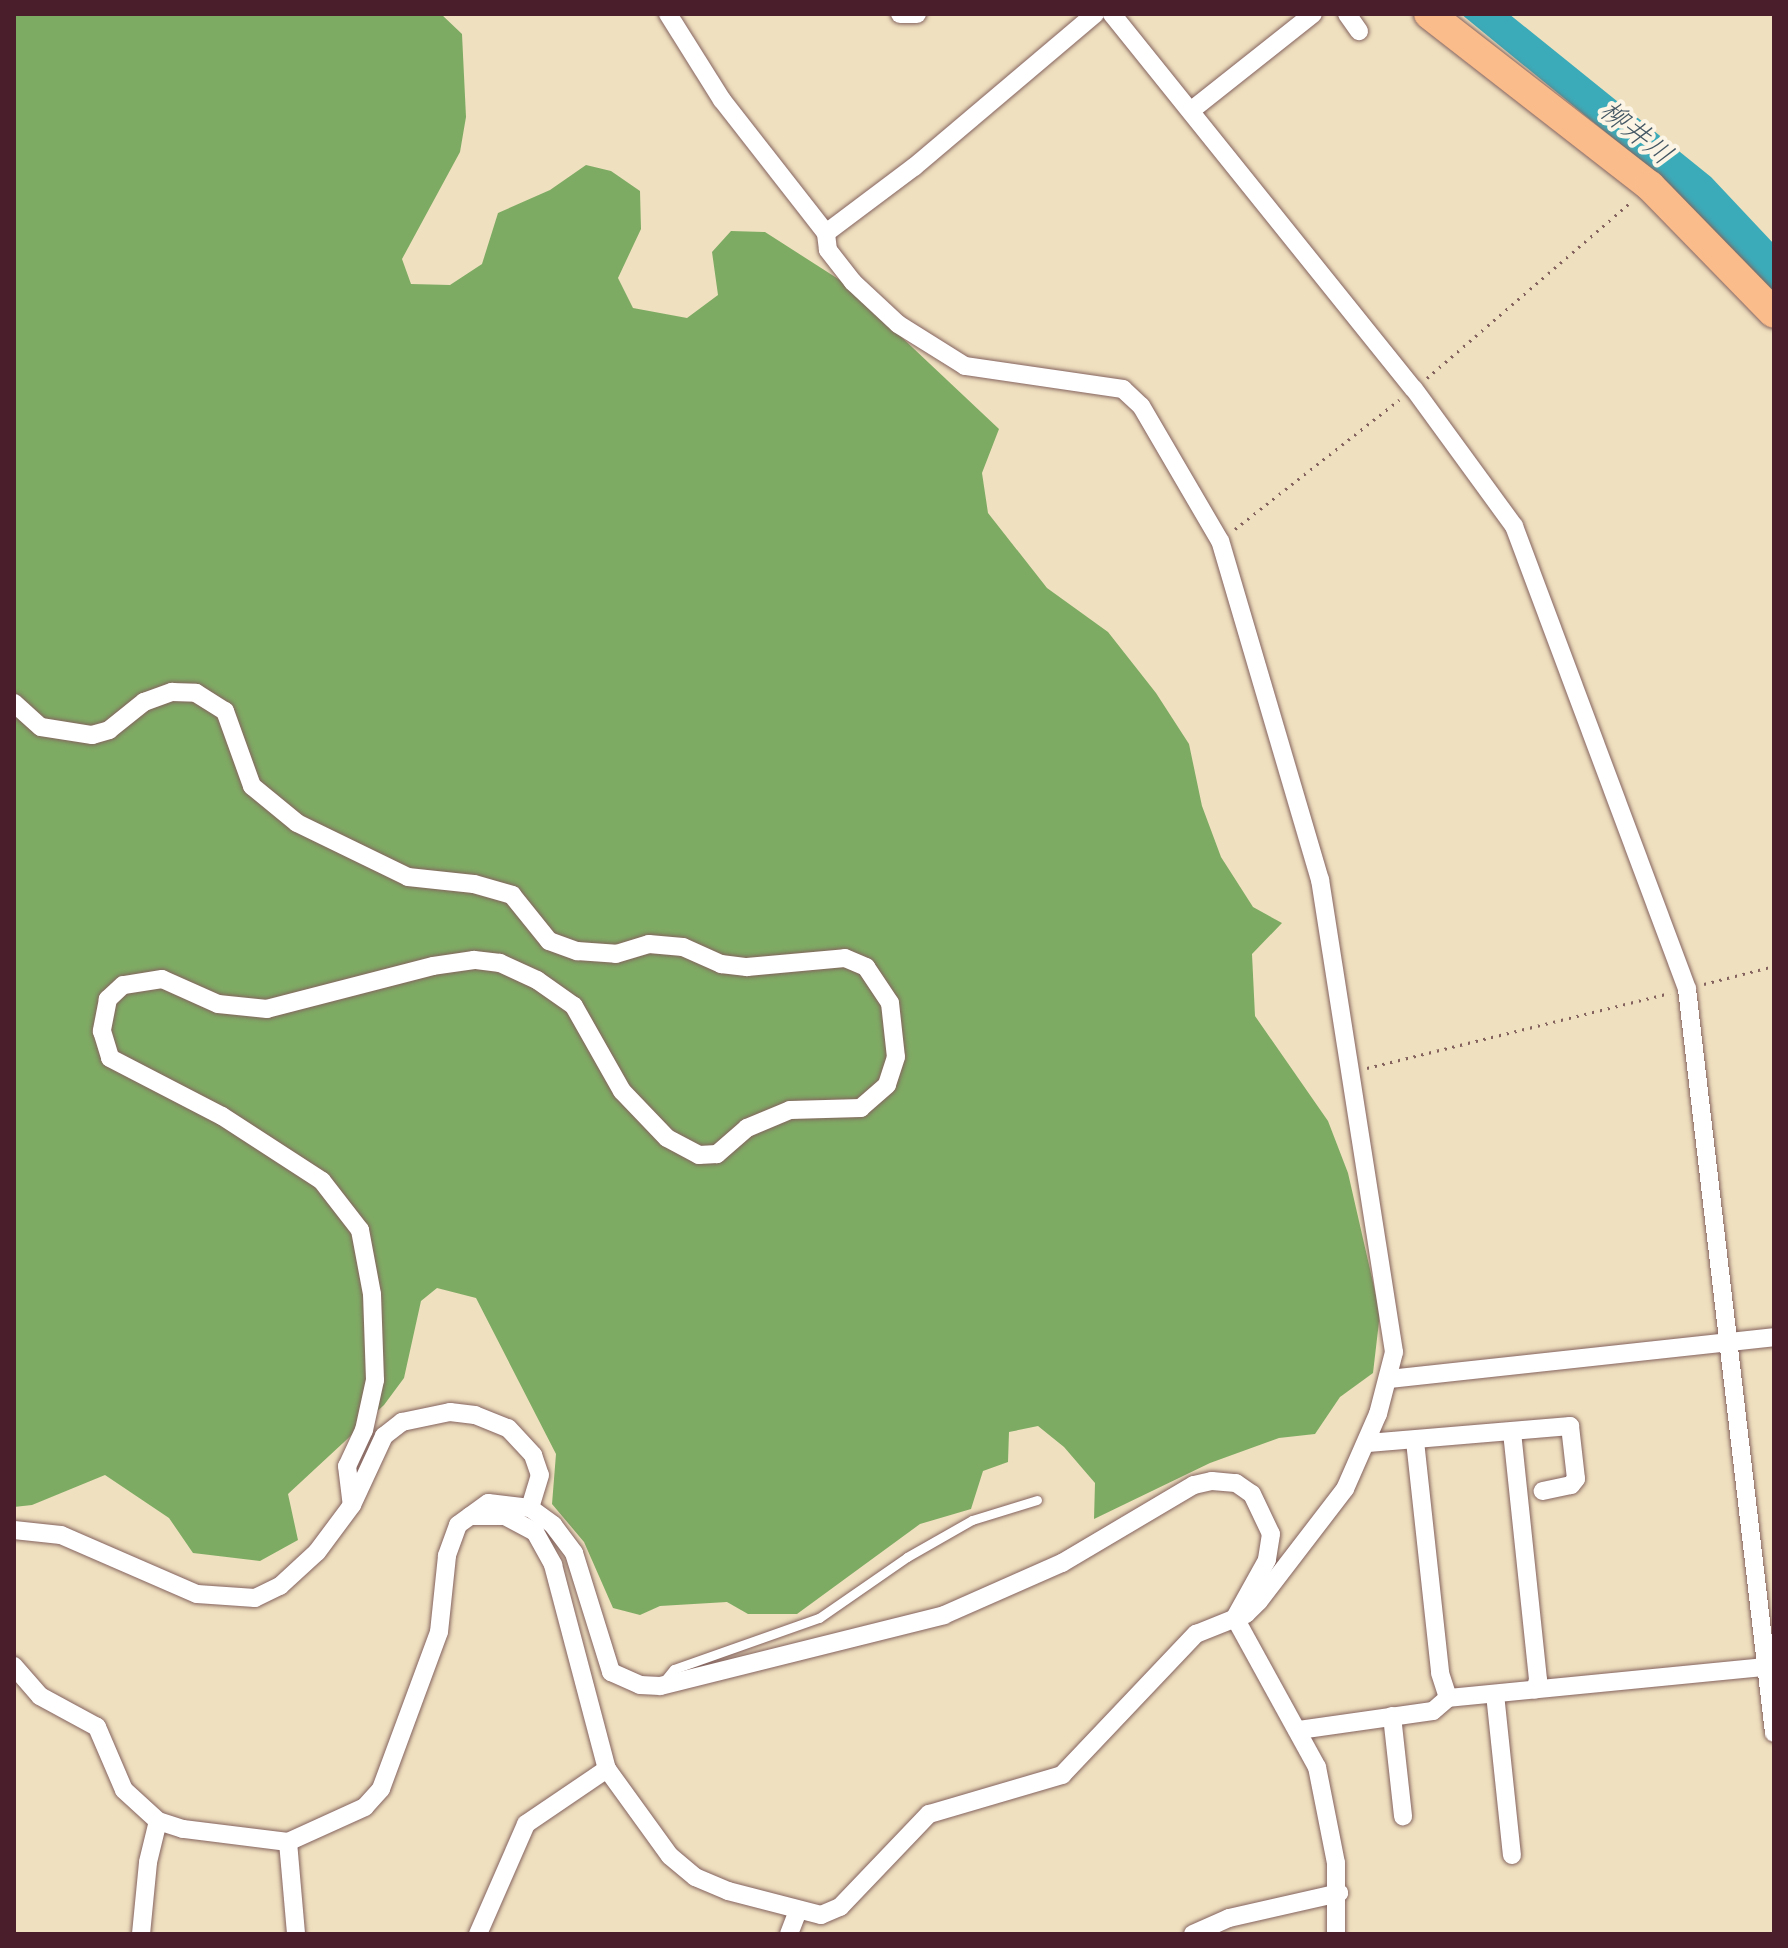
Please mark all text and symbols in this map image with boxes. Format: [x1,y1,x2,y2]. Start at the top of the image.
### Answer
water label: 柳井川 [1592,95,1678,173]

